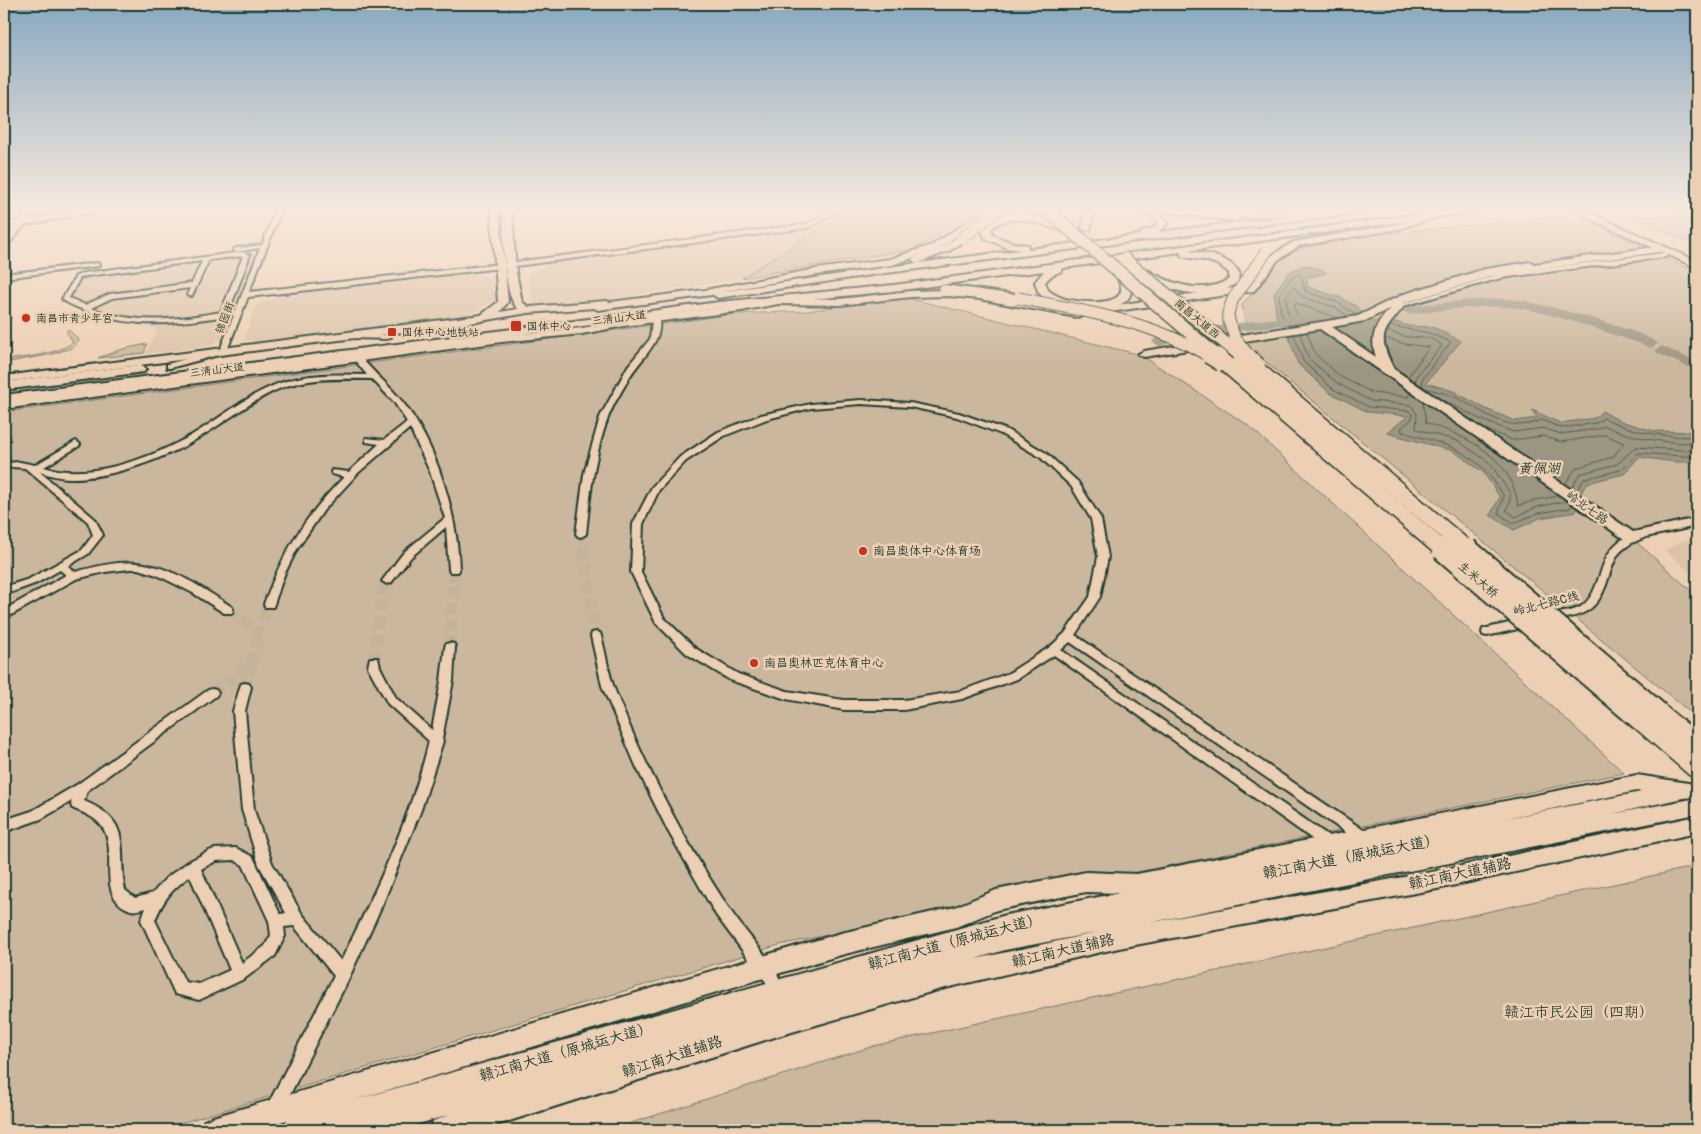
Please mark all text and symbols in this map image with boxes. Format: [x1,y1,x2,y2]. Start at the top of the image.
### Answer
street label: 南昌大道西 [1172,296,1222,342]
street label: 锦园街 [213,299,237,336]
street label: 三清山大道 [591,308,647,328]
marker: 南昌市青少年宫 [20,312,32,324]
place label: 南昌市青少年宫 [36,312,113,325]
marker: 国体中心 [509,319,523,333]
place label: 国体中心 [527,320,571,333]
marker: 国体中心地铁站 [386,326,398,338]
place label: 国体中心地铁站 [402,326,479,339]
street label: 三清山大道 [189,360,245,380]
water label: 黄佩湖 [1518,460,1562,477]
street label: 岭北七路 [1563,488,1611,528]
place label: 南昌奥体中心体育场 [873,544,981,559]
marker: 南昌奥体中心体育场 [857,545,869,557]
street label: 生米大桥 [1455,559,1502,602]
street label: 岭北七路C线 [1511,589,1581,619]
place label: 南昌奥林匹克体育中心 [764,656,884,671]
marker: 南昌奥林匹克体育中心 [748,657,760,669]
street label: 赣江南大道（原城运大道） [1261,831,1441,883]
street label: 赣江南大道辅路 [1407,854,1513,894]
street label: 赣江南大道（原城运大道） [866,910,1044,974]
street label: 赣江南大道辅路 [1010,930,1116,972]
park label: 赣江市民公园（四期） [1504,1003,1654,1022]
street label: 赣江南大道（原城运大道） [477,1018,655,1086]
street label: 赣江南大道辅路 [619,1032,725,1082]

